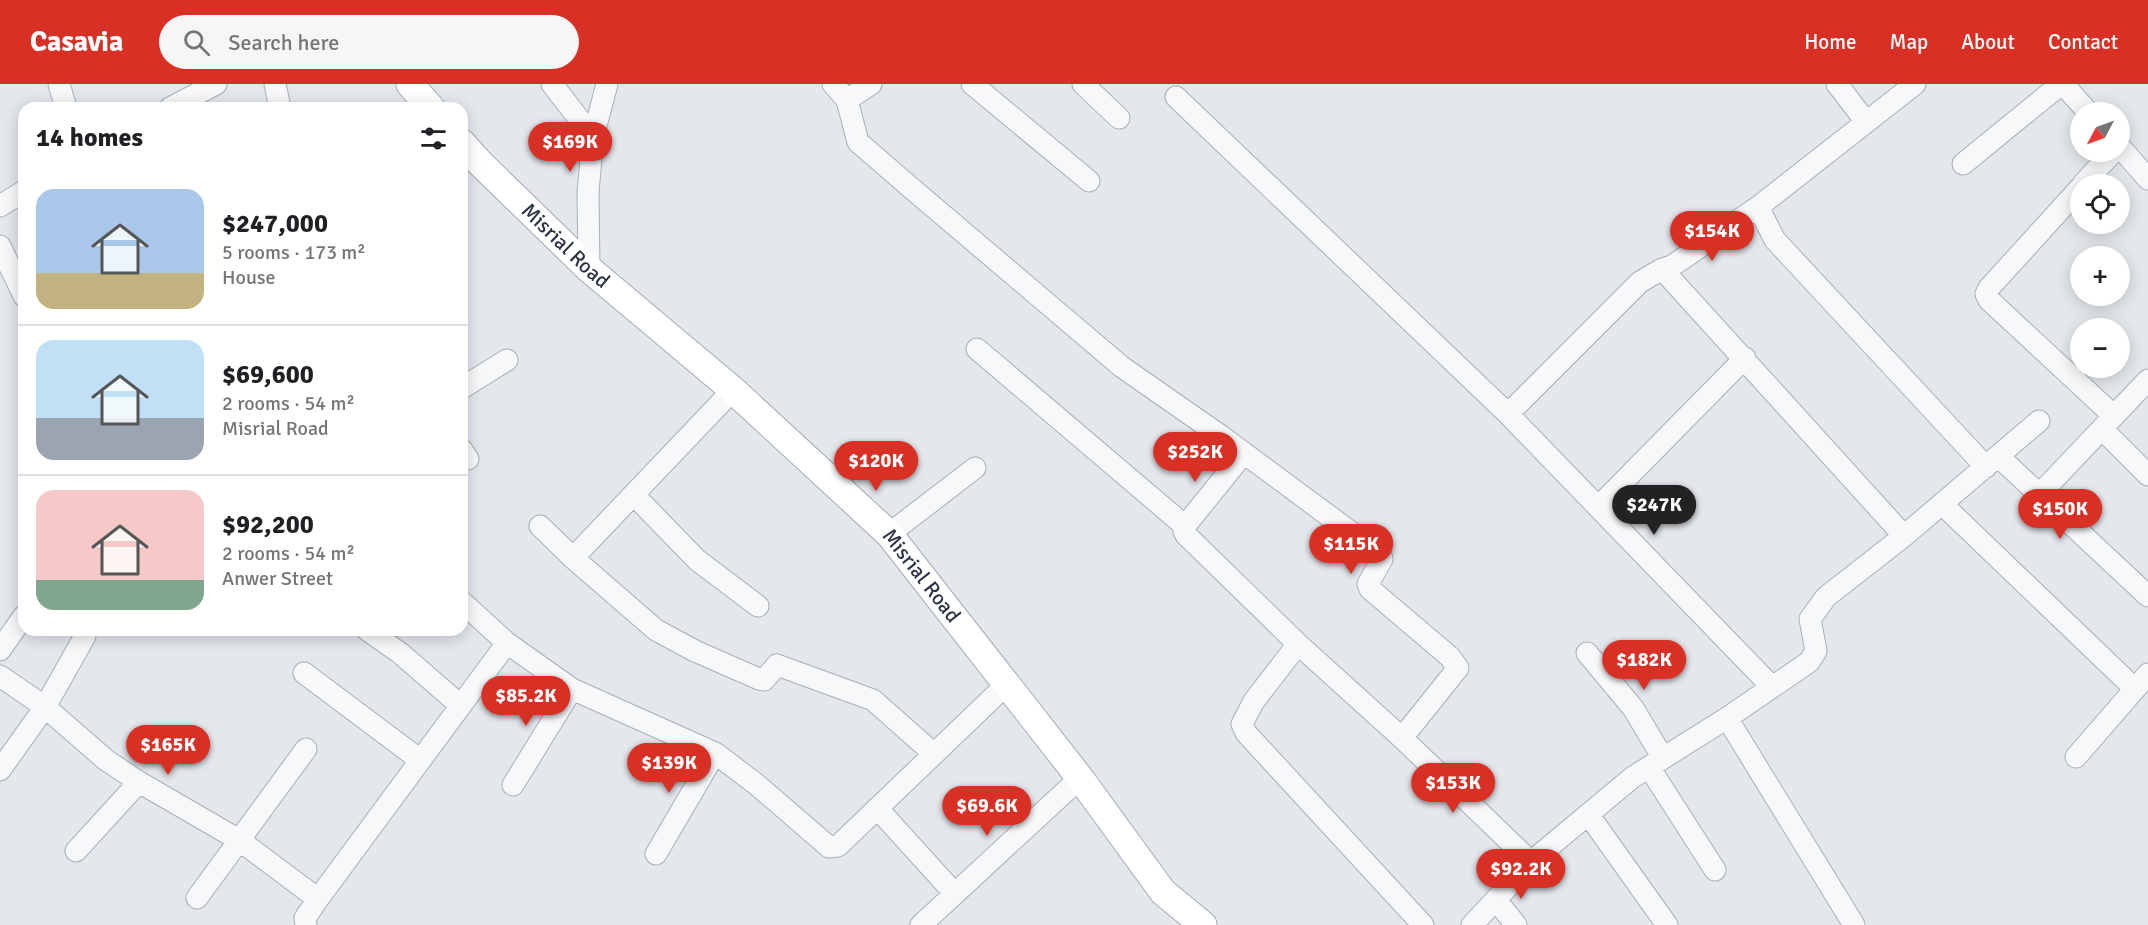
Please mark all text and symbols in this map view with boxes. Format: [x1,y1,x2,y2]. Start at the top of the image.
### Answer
search box [159,15,579,69]
text: Casavia [30,25,123,59]
icon: search [180,26,213,59]
text: Search here [228,29,339,56]
text: Home [1804,29,1857,55]
text: Map [1890,29,1928,55]
text: About [1961,29,2015,55]
text: Contact [2048,29,2118,55]
north arrow [2070,102,2130,162]
map controls [2070,102,2130,378]
text: 14 homes [36,122,143,154]
icon: filters [417,122,450,155]
pin: $169K [528,122,612,173]
text: $169K [542,129,598,154]
button: locate [2070,174,2130,234]
street label: Misrial Road [516,198,615,294]
text: $247,000 [222,208,328,240]
pin: $154K [1670,211,1754,262]
icon: home [84,213,156,285]
text: $154K [1684,218,1740,243]
text: 5 rooms · 173 m² [222,240,366,265]
button: + [2070,246,2130,306]
text: House [222,265,276,290]
button: − [2070,318,2130,378]
text: $69,600 [222,359,314,391]
icon: home [84,364,156,436]
text: 2 rooms · 54 m² [222,391,355,416]
text: Misrial Road [222,416,329,441]
pin: $252K [1153,432,1237,483]
text: $252K [1167,439,1223,464]
pin: $120K [834,441,918,492]
text: $120K [848,448,904,473]
pin: $247K [1612,485,1696,536]
pin: $150K [2018,489,2102,540]
text: $247K [1626,492,1682,517]
text: $150K [2032,496,2088,521]
text: $92,200 [222,509,314,541]
icon: home [84,514,156,586]
street label: Misrial Road [877,523,966,628]
pin: $115K [1309,524,1393,575]
text: $115K [1323,531,1379,556]
text: 2 rooms · 54 m² [222,541,355,566]
text: Anwer Street [222,566,333,591]
pin: $182K [1602,640,1686,691]
text: $182K [1616,647,1672,672]
pin: $85.2K [477,676,575,727]
text: $85.2K [495,683,557,708]
pin: $165K [126,725,210,776]
text: $165K [140,732,196,757]
pin: $139K [627,743,711,794]
text: $139K [641,750,697,775]
pin: $153K [1411,763,1495,814]
text: $153K [1425,770,1481,795]
pin: $69.6K [938,786,1036,837]
text: $69.6K [956,793,1018,818]
pin: $92.2K [1472,849,1570,900]
text: $92.2K [1490,856,1552,881]

